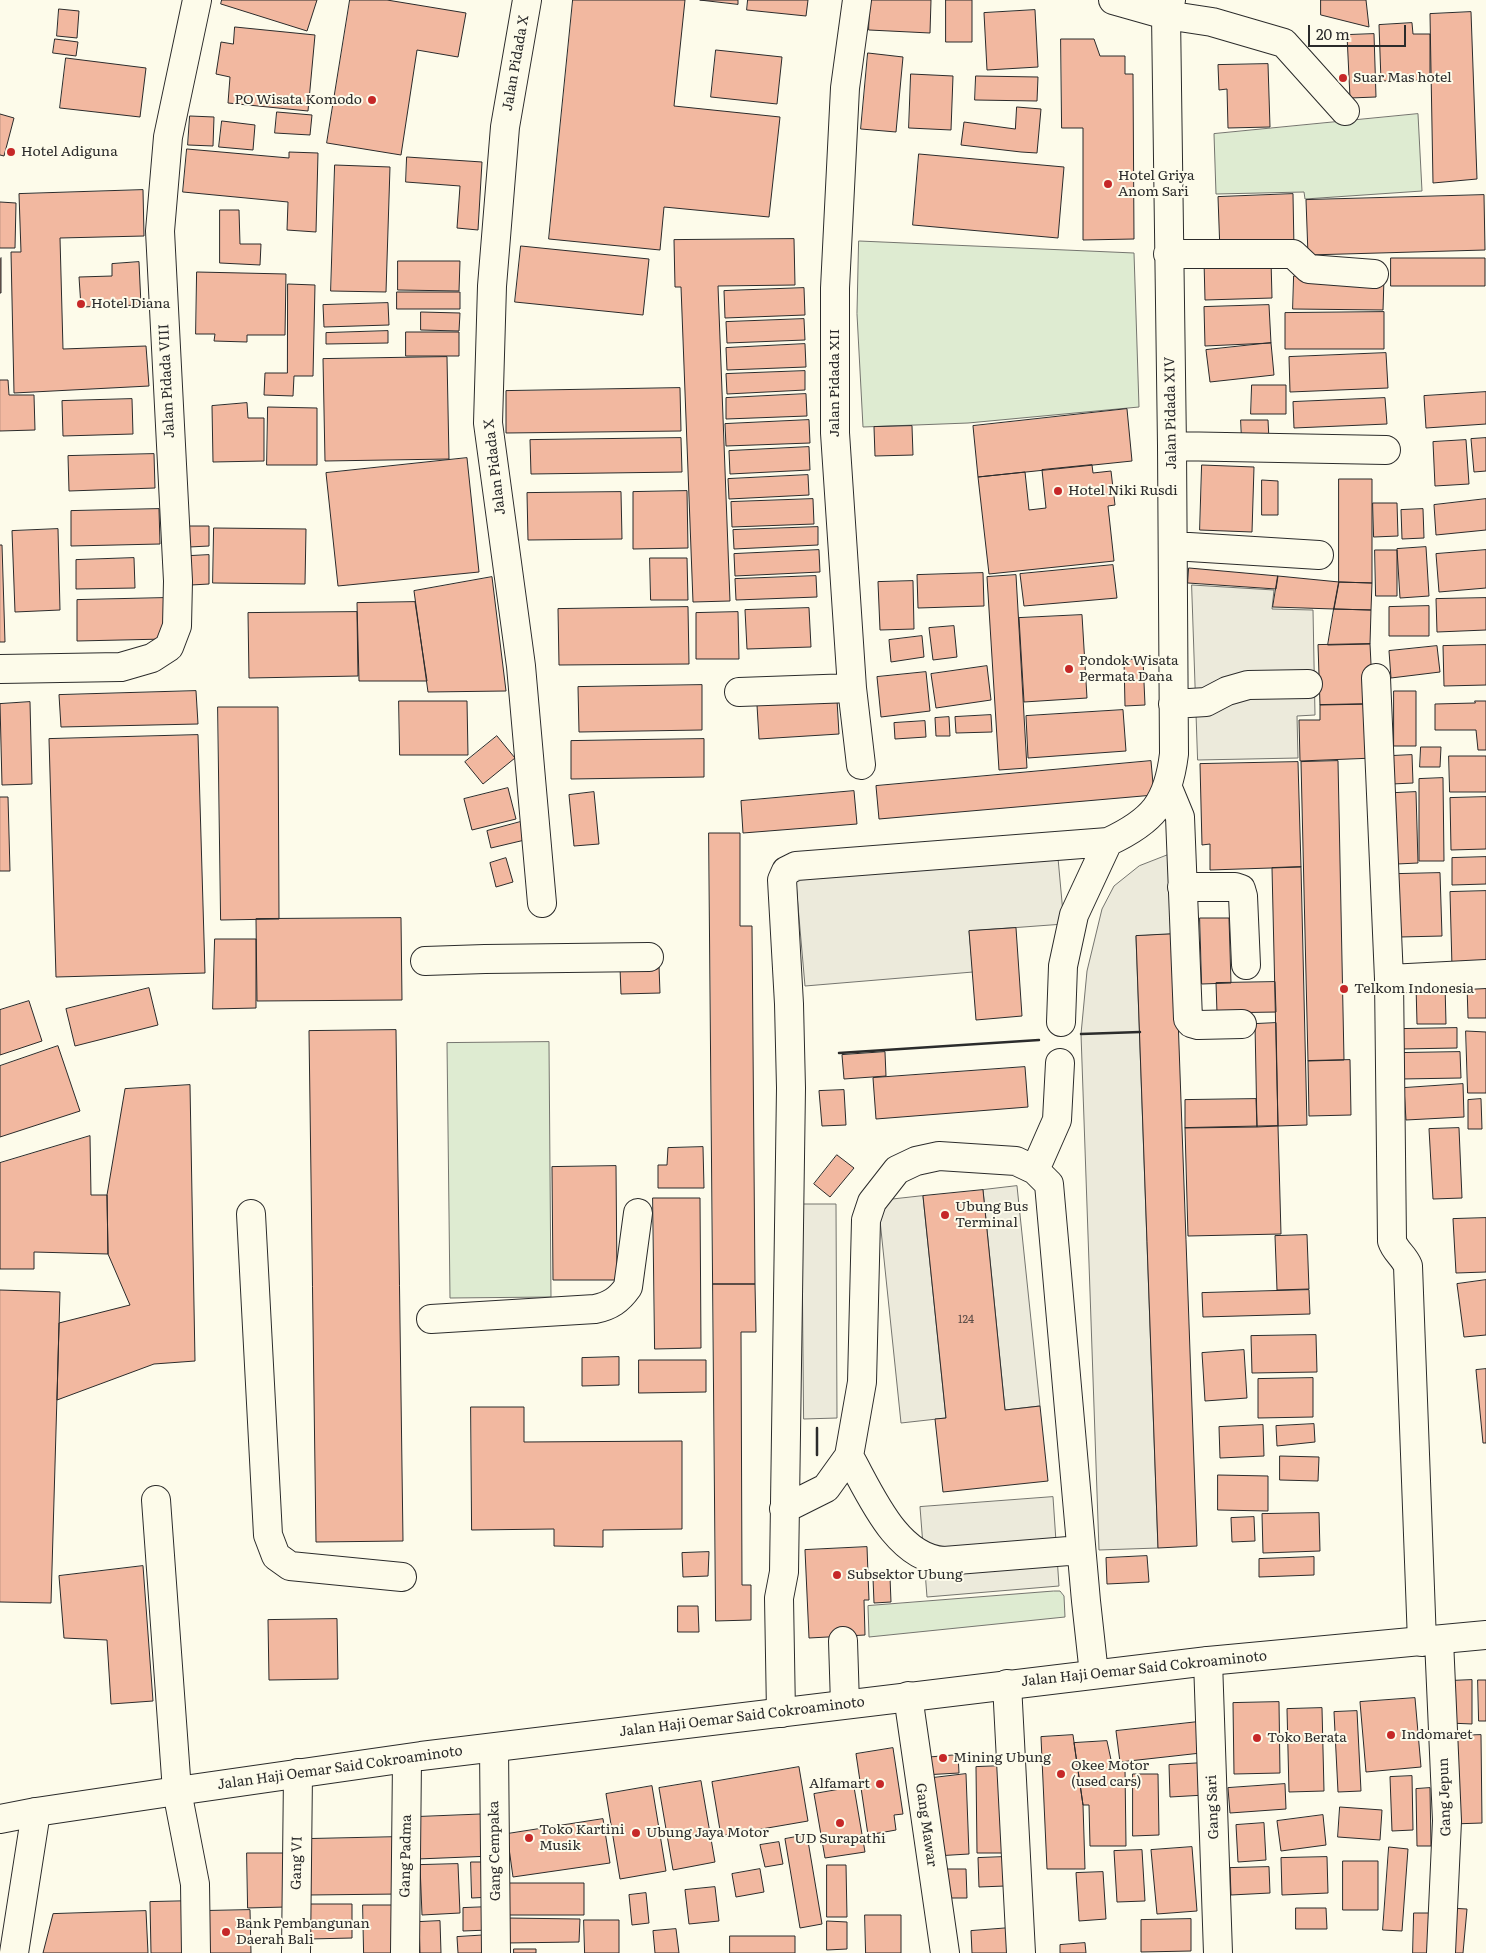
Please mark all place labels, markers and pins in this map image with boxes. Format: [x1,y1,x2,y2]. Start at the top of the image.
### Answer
place label: Suar Mas hotel [1353,70,1452,86]
marker: Suar Mas hotel [1337,72,1349,84]
place label: PO Wisata Komodo [234,92,362,108]
marker: PO Wisata Komodo [366,94,378,106]
place label: Hotel Adiguna [21,144,118,160]
marker: Hotel Adiguna [5,146,17,158]
place label: Hotel Griya Anom Sari [1118,168,1195,200]
marker: Hotel Griya Anom Sari [1102,178,1114,190]
place label: Hotel Diana [91,296,170,312]
marker: Hotel Diana [75,298,87,310]
place label: Hotel Niki Rusdi [1068,483,1178,499]
marker: Hotel Niki Rusdi [1052,485,1064,497]
place label: Pondok Wisata Permata Dana [1079,653,1179,686]
marker: Pondok Wisata Permata Dana [1063,663,1075,675]
place label: Telkom Indonesia [1354,981,1474,997]
marker: Telkom Indonesia [1338,983,1350,995]
place label: Ubung Bus Terminal [955,1199,1028,1232]
marker: Ubung Bus Terminal [939,1209,951,1221]
place label: Subsektor Ubung [847,1567,963,1583]
marker: Subsektor Ubung [831,1569,843,1581]
place label: Indomaret [1401,1727,1473,1743]
marker: Indomaret [1385,1729,1397,1741]
place label: Toko Berata [1267,1730,1347,1746]
marker: Toko Berata [1251,1732,1263,1744]
place label: Mining Ubung [953,1750,1051,1766]
marker: Mining Ubung [937,1752,949,1764]
place label: Okee Motor (used cars) [1071,1758,1149,1790]
marker: Okee Motor (used cars) [1055,1768,1067,1780]
place label: Alfamart [809,1776,870,1792]
marker: Alfamart [874,1778,886,1790]
marker: UD Surapathi [834,1817,846,1829]
place label: Toko Kartini Musik [539,1822,624,1854]
place label: Ubung Jaya Motor [646,1825,769,1841]
marker: Ubung Jaya Motor [630,1827,642,1839]
place label: UD Surapathi [794,1831,886,1847]
marker: Toko Kartini Musik [523,1832,535,1844]
place label: Bank Pembangunan Daerah Bali [236,1916,370,1948]
marker: Bank Pembangunan Daerah Bali [220,1926,232,1938]

